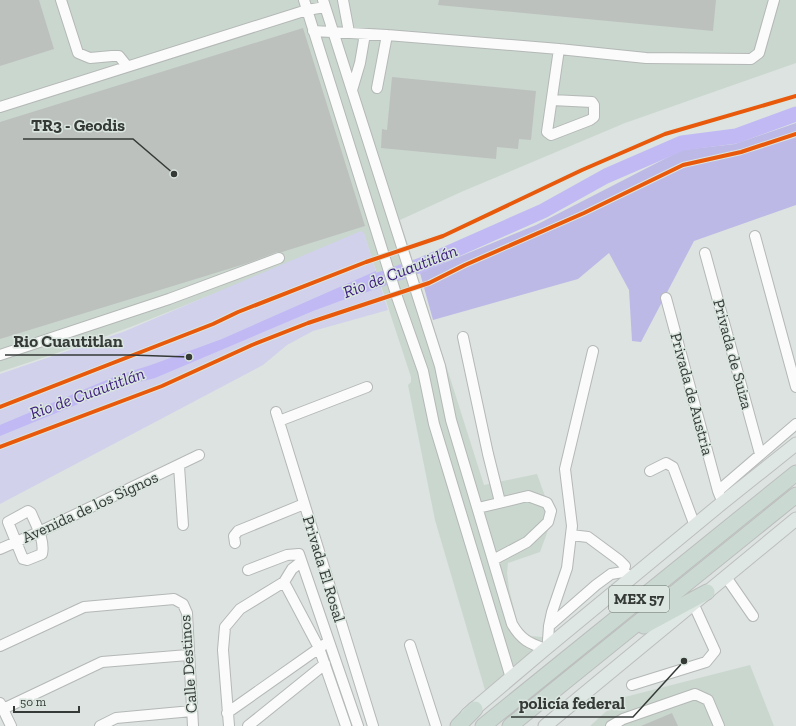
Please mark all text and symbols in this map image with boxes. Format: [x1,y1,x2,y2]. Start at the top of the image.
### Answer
callout: TR3 - Geodis [23,110,133,139]
text: TR3 - Geodis [31,115,125,135]
water label: Rio de Cuautitlán [340,240,460,302]
street label: Privada de Suiza [709,297,757,411]
callout: Rio Cuautitlan [5,326,131,355]
street label: Privada de Austria [666,330,718,458]
text: Rio Cuautitlan [13,331,123,351]
water label: Rio de Cuautitlán [27,363,147,423]
street label: Avenida de los Signos [19,467,161,547]
street label: Privada El Rosal [299,513,349,625]
road number: MEX 57 [609,586,669,612]
street label: Calle Destinos [175,614,201,714]
scale bar [14,688,79,714]
callout: policía federal [511,688,633,717]
text: policía federal [519,693,625,713]
text: 50 m [20,695,47,709]

